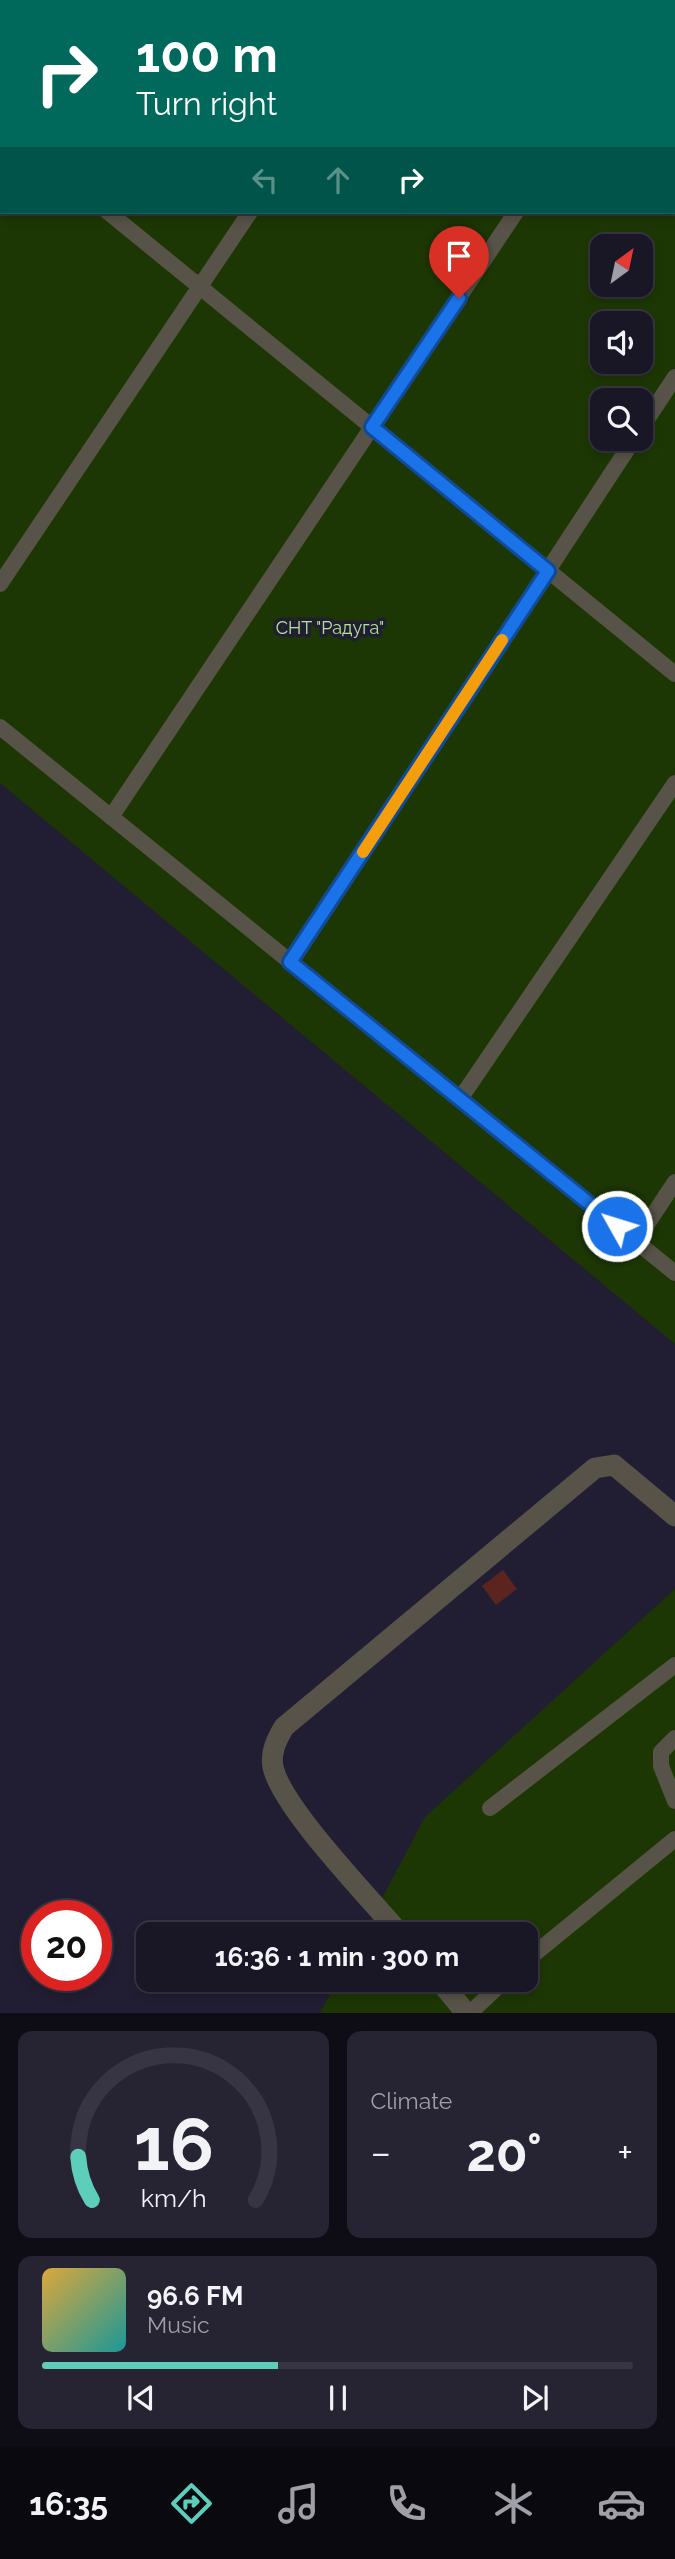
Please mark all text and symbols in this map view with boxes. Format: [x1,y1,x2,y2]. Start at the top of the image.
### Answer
text: 100 m [136,26,278,83]
icon: right [21,28,112,119]
text: Turn right [136,85,277,122]
icon: left [246,161,284,199]
icon: ahead [319,161,357,199]
icon: right [392,161,430,199]
pin [429,226,489,298]
north arrow [590,234,653,298]
map controls [590,234,653,451]
icon: arrive [440,237,478,275]
button: sound [590,311,653,374]
button: search [590,388,653,451]
park label: СНТ "Радуга" [276,617,384,638]
position arrow [580,1189,654,1263]
speed limit sign: 20 [21,1900,112,1991]
text: 16:36 · 1 min · 300 m [215,1942,459,1972]
text: Climate [371,2087,452,2114]
text: 16 [133,2103,213,2188]
text: 20° [466,2122,542,2183]
text: − [371,2130,391,2175]
text: + [617,2130,633,2175]
text: km/h [140,2183,206,2213]
text: 96.6 FM [147,2281,243,2311]
text: Music [147,2311,210,2338]
icon: previous [122,2379,160,2417]
icon: pause [319,2379,357,2417]
icon: next [516,2379,554,2417]
icon: directions [167,2479,216,2528]
icon: music [274,2479,323,2528]
icon: phone [382,2479,431,2528]
icon: climate [489,2479,538,2528]
icon: car [597,2479,646,2528]
text: 16:35 [29,2485,108,2522]

